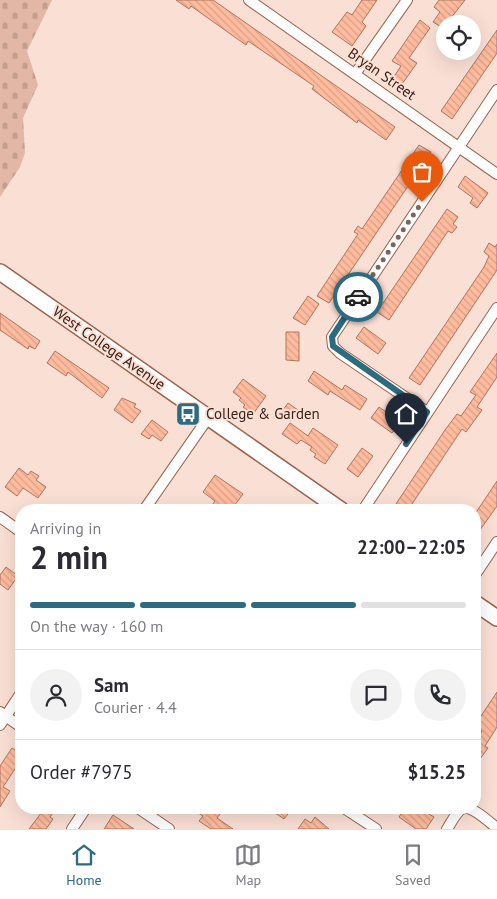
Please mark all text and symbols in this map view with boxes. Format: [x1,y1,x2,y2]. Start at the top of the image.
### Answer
map controls [436,15,481,60]
button: locate [436,15,481,60]
street label: Bryan Street [345,43,420,104]
pin [401,151,443,202]
icon: bag [408,158,436,186]
courier [333,272,383,322]
icon: car [344,283,372,311]
street label: West College Avenue [49,302,169,394]
pin [385,393,427,444]
icon: home [392,400,420,428]
bus stop icon: College & Garden [175,401,201,427]
place label: College & Garden [206,404,320,423]
text: Arriving in [30,518,101,538]
text: 22:00–22:05 [357,535,466,559]
text: 2 min [30,536,108,578]
text: On the way · 160 m [30,616,163,636]
button: person [30,669,82,721]
button: chat [350,669,402,721]
button: phone [414,669,466,721]
text: Sam [94,673,129,697]
text: Courier · 4.4 [94,697,177,717]
text: Order #7975 [30,760,133,784]
text: $15.25 [407,760,466,784]
tab: Home [66,841,102,889]
tab: Map [234,841,262,889]
tab: Saved [395,841,431,889]

